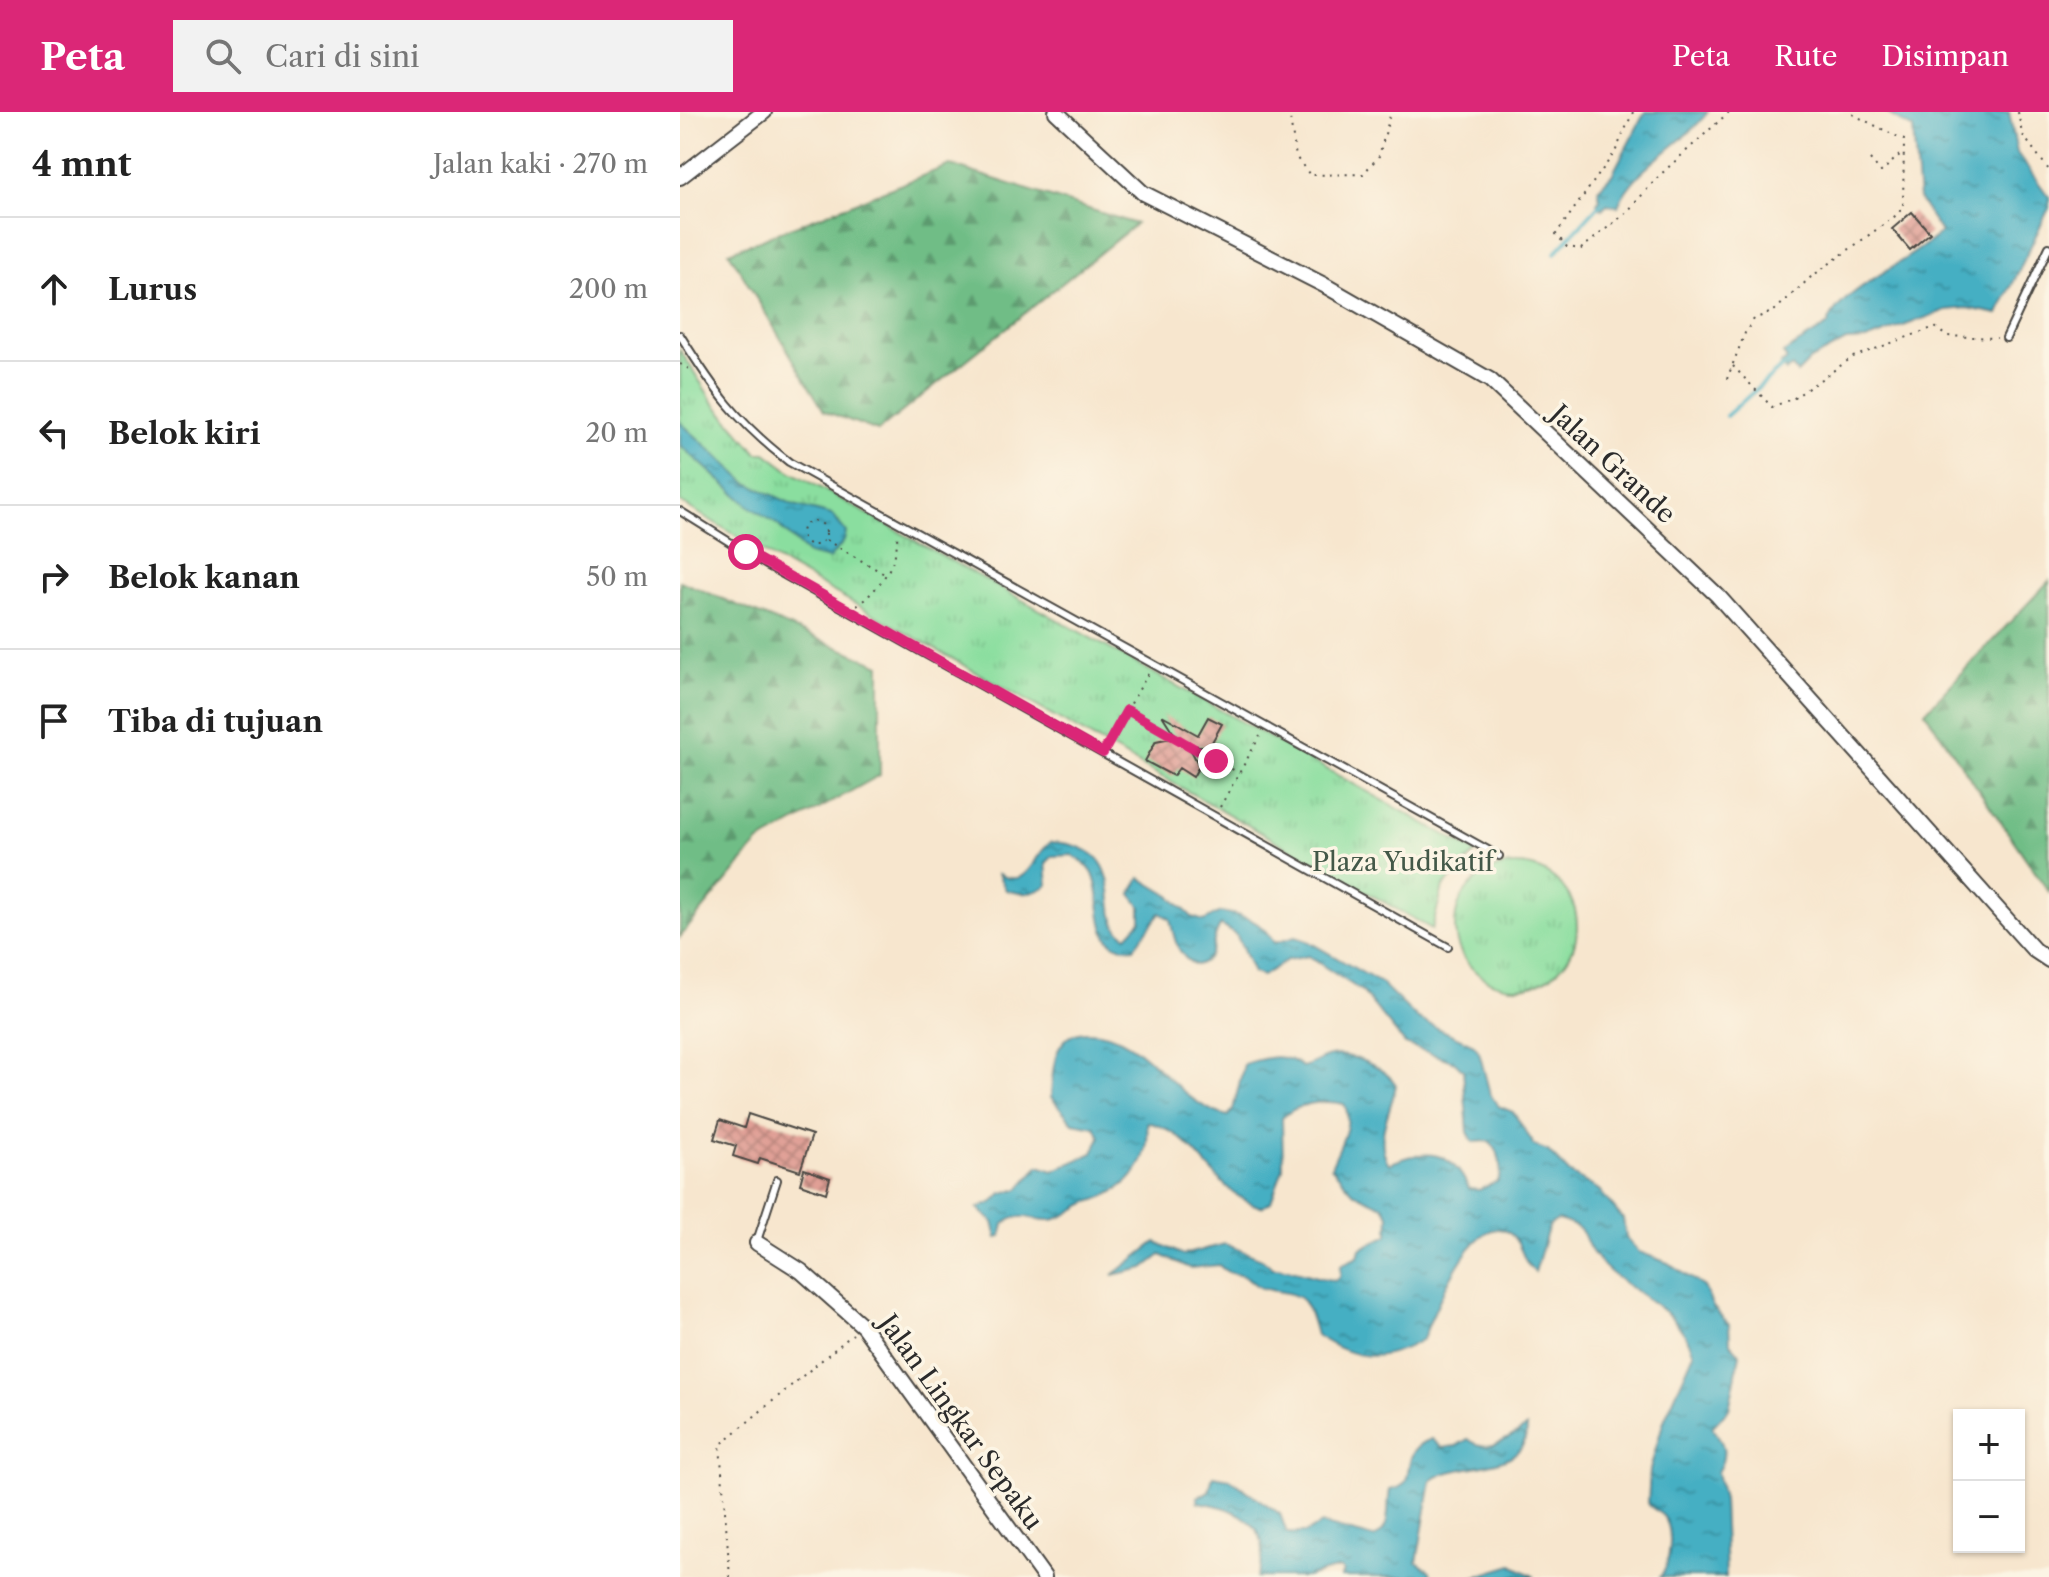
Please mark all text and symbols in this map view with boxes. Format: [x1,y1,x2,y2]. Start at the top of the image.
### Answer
search box [173,20,733,92]
text: Peta [40,33,125,80]
icon: search [201,34,245,78]
text: Cari di sini [265,38,419,75]
text: Peta [1672,39,1730,73]
text: Rute [1774,39,1837,73]
text: Disimpan [1881,39,2009,73]
text: 4 mnt [32,143,131,185]
text: Jalan kaki · 270 m [433,148,648,180]
icon: ahead [32,267,76,311]
text: Lurus [108,271,197,308]
text: 200 m [569,273,648,305]
street label: Jalan Grande [1541,395,1682,530]
icon: left [32,411,76,455]
text: Belok kiri [108,415,260,452]
text: 20 m [585,417,648,449]
route start [728,534,764,570]
icon: right [32,555,76,599]
text: Belok kanan [108,559,300,596]
text: 50 m [586,561,648,593]
icon: arrive [32,699,76,743]
text: Tiba di tujuan [108,703,323,740]
route end [1198,743,1234,779]
park label: Plaza Yudikatif [1312,846,1497,878]
street label: Jalan Lingkar Sepaku [870,1305,1050,1536]
map controls [1953,1409,2025,1553]
button: + [1953,1409,2025,1481]
button: − [1953,1481,2025,1553]

